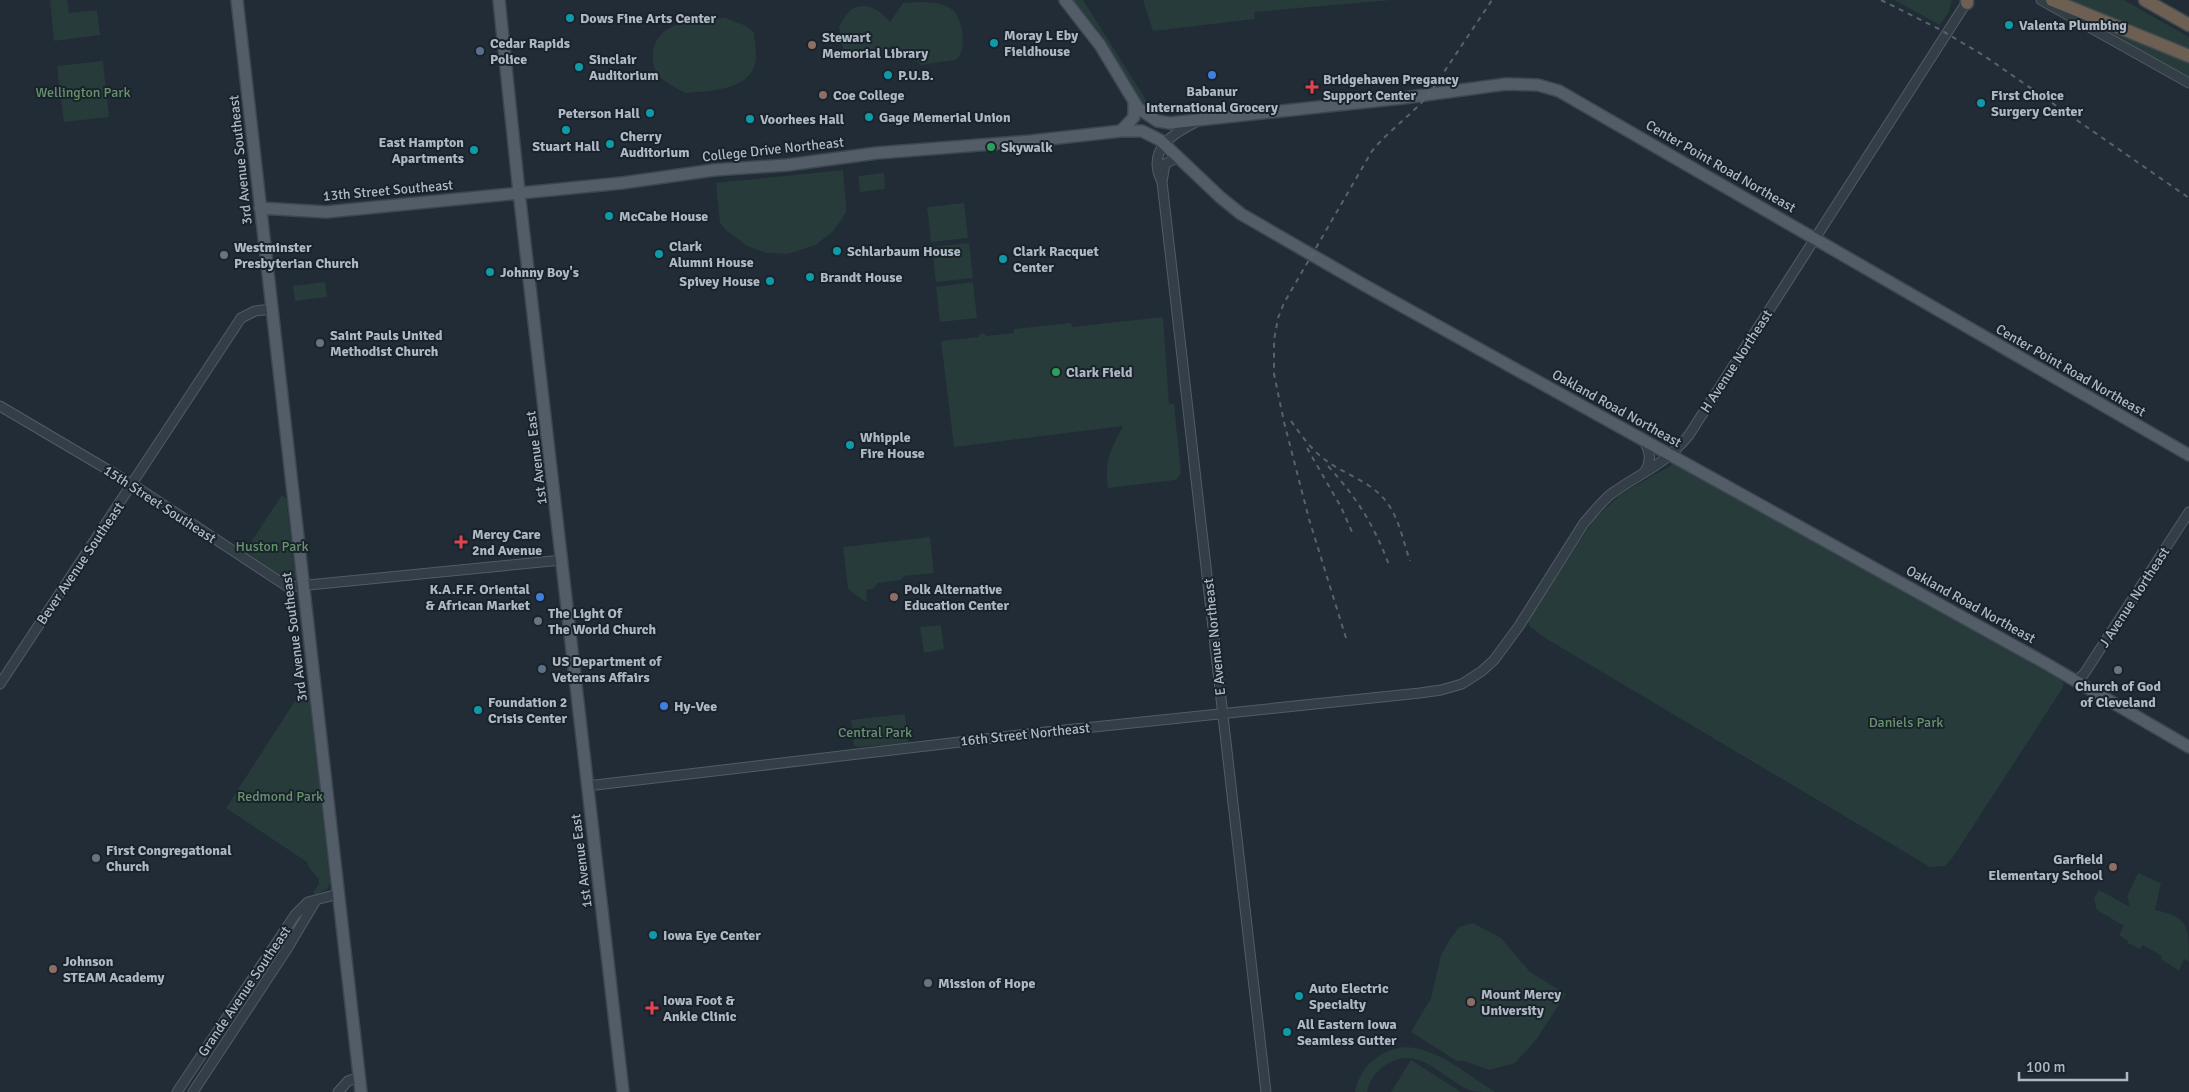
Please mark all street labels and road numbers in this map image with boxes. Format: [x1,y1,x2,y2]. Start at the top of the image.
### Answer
street label: 3rd Avenue Southeast [225,94,256,226]
street label: Center Point Road Northeast [1643,117,1799,216]
street label: College Drive Northeast [701,134,845,165]
street label: 13th Street Southeast [322,176,454,205]
street label: H Avenue Northeast [1697,307,1776,416]
street label: Center Point Road Northeast [1993,321,2149,420]
street label: Oakland Road Northeast [1549,366,1684,451]
street label: 1st Avenue East [522,410,551,506]
street label: 15th Street Southeast [100,462,219,547]
street label: Bever Avenue Southeast [33,499,128,628]
street label: J Avenue Northeast [2096,544,2173,651]
street label: Oakland Road Northeast [1903,562,2038,647]
street label: 3rd Avenue Southeast [278,571,311,703]
street label: E Avenue Northeast [1200,577,1229,696]
street label: 16th Street Northeast [959,719,1091,750]
street label: 1st Avenue East [567,813,596,909]
street label: Grande Avenue Southeast [194,923,294,1060]

